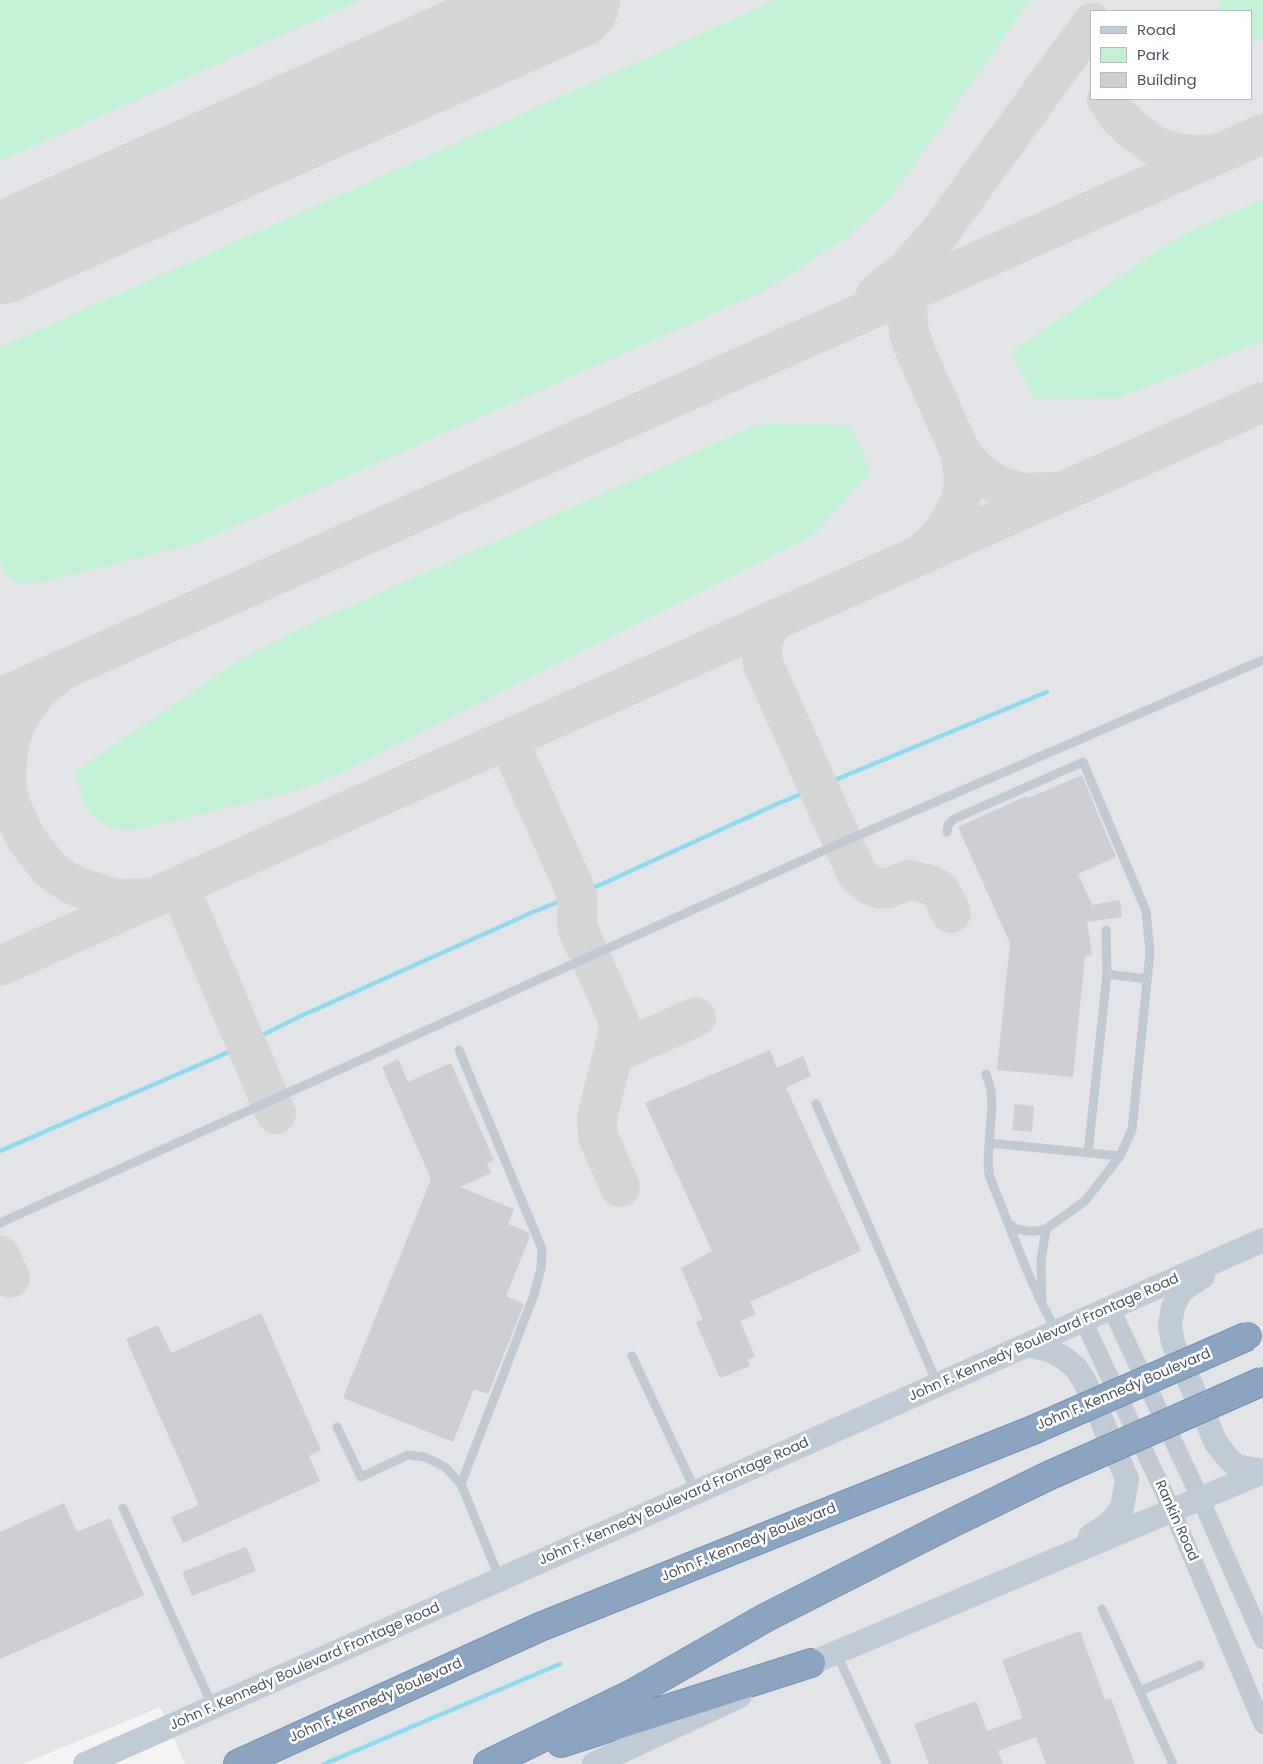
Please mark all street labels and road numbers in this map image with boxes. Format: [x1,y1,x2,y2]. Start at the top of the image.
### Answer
street label: John F. Kennedy Boulevard Frontage Road [906,1271,1182,1405]
street label: John F. Kennedy Boulevard [1035,1346,1213,1434]
street label: John F. Kennedy Boulevard Frontage Road [536,1435,812,1569]
street label: Rankin Road [1151,1478,1201,1564]
street label: John F. Kennedy Boulevard [659,1500,839,1586]
street label: John F. Kennedy Boulevard Frontage Road [167,1600,443,1734]
street label: John F. Kennedy Boulevard [287,1655,465,1747]

